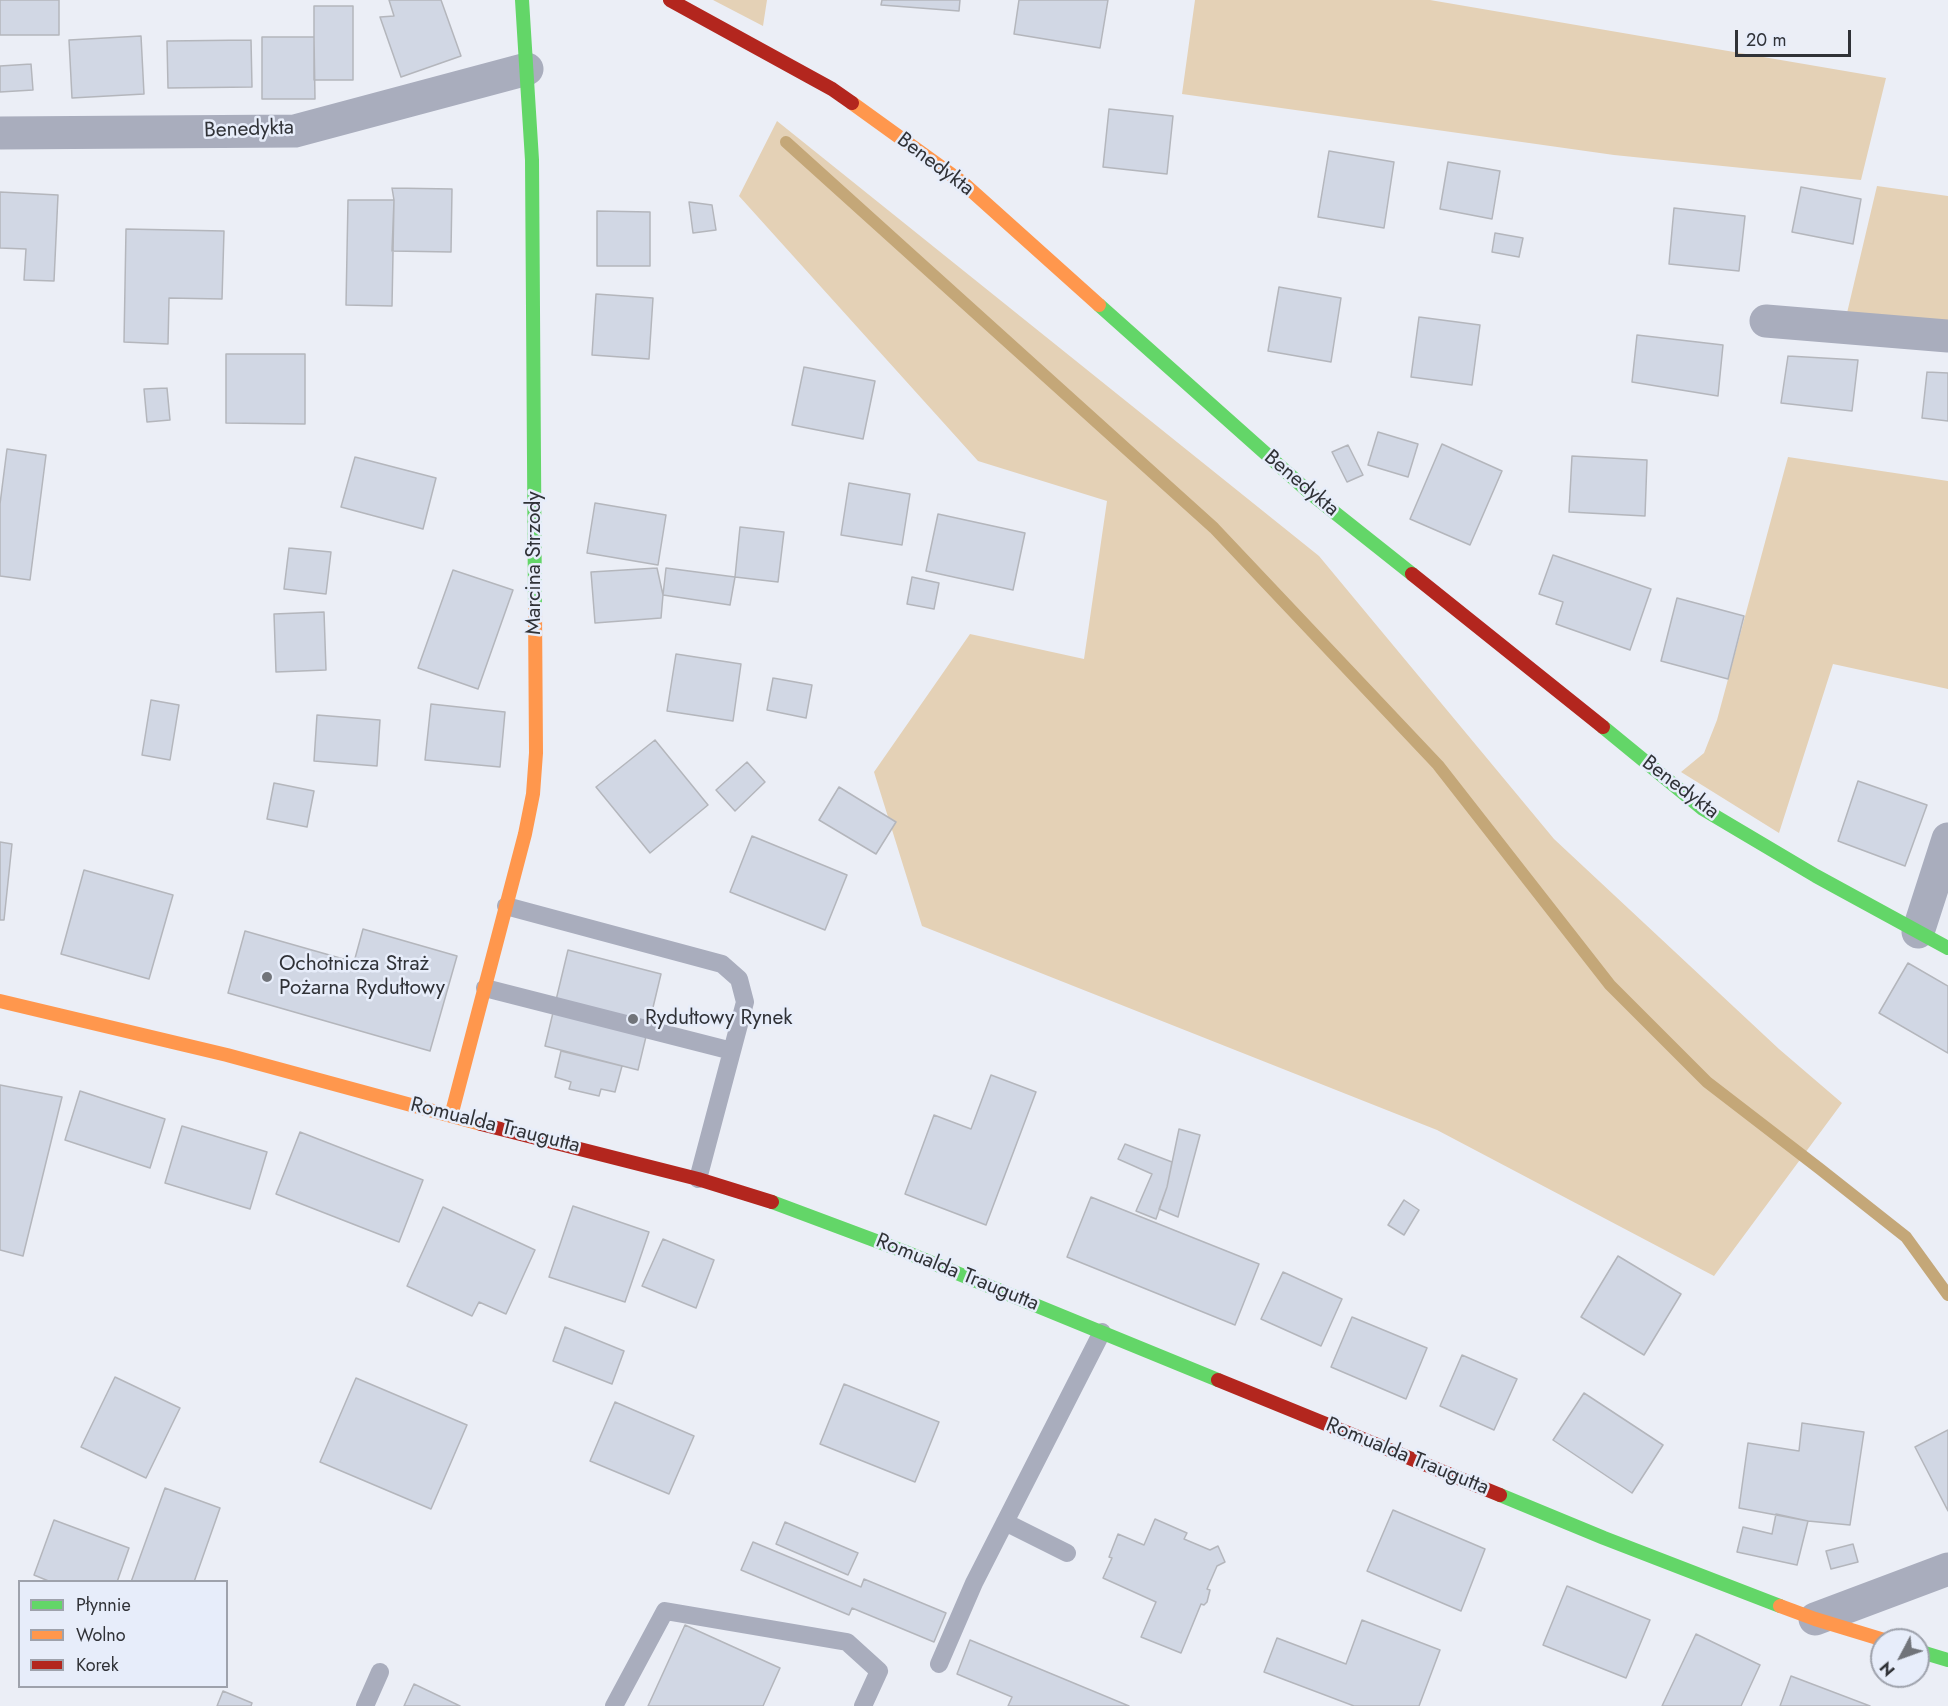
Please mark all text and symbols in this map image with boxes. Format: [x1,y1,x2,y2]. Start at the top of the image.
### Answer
scale bar [1738,18,1854,56]
text: 20 m [1746,27,1786,53]
street label: Benedykta [204,116,294,144]
street label: Benedykta [891,128,979,202]
street label: Benedykta [1258,445,1344,523]
street label: Marcina Strzody [522,491,548,635]
street label: Benedykta [1636,751,1724,825]
place label: Ochotnicza Straż Pożarna Rydułtowy [279,952,445,1002]
marker: Ochotnicza Straż Pożarna Rydułtowy [260,970,274,984]
place label: Rydułtowy Rynek [645,1006,793,1032]
marker: Rydułtowy Rynek [626,1012,640,1026]
street label: Romualda Traugutta [408,1093,582,1159]
street label: Romualda Traugutta [872,1229,1042,1317]
street label: Romualda Traugutta [1322,1413,1492,1501]
legend [18,1580,228,1688]
text: Płynnie [76,1592,131,1618]
text: Wolno [76,1622,126,1648]
north arrow [1870,1628,1930,1688]
text: Korek [76,1652,119,1678]
text: N [1875,1656,1900,1681]

